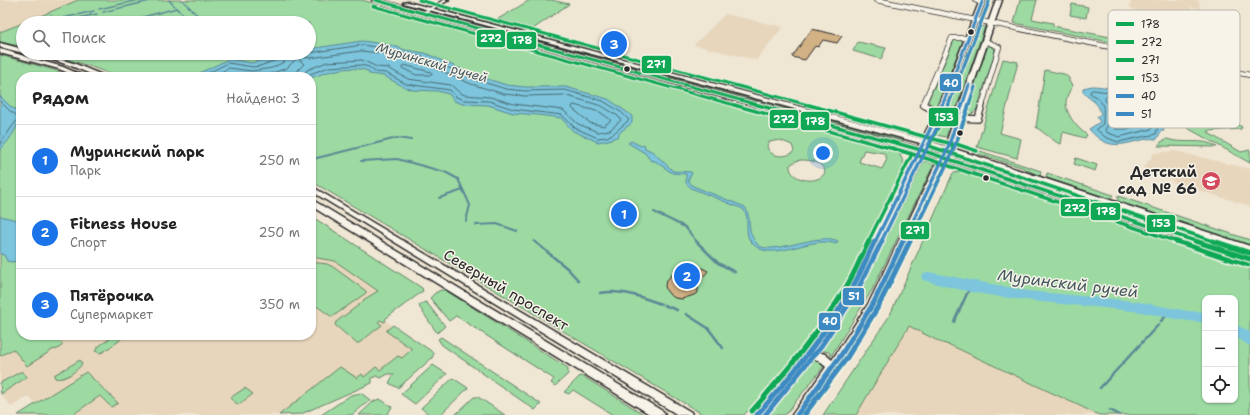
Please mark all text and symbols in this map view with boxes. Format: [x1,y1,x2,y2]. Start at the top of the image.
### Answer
legend [1108,10,1240,128]
search box [16,16,316,60]
text: 178 [1141,17,1160,32]
icon: search [30,27,52,49]
unlabelled marker [966,27,976,37]
text: Поиск [62,28,106,48]
line badge: 272 [476,29,506,48]
pin: 3 [601,29,627,59]
text: 272 [480,31,502,46]
line badge: 178 [506,31,537,50]
text: 178 [512,33,532,48]
text: 272 [1141,35,1162,50]
water label: Муринский ручей [374,38,490,87]
text: 271 [1141,53,1160,68]
line badge: 271 [641,55,672,74]
text: 271 [646,57,666,72]
unlabelled marker [622,64,632,74]
text: 153 [1141,71,1159,86]
line badge: 40 [939,73,962,92]
text: 40 [943,76,959,91]
text: Рядом [32,87,89,109]
text: 40 [1141,89,1156,104]
text: Найдено: 3 [226,90,300,107]
line badge: 153 [928,107,959,127]
text: 51 [1141,107,1152,122]
line badge: 272 [769,109,799,129]
text: 153 [934,110,954,125]
line badge: 178 [800,111,830,131]
text: 272 [773,112,795,127]
text: 178 [805,114,825,129]
unlabelled marker [955,128,965,138]
text: Муринский парк [70,142,204,162]
your location [813,143,833,163]
text: 1 [42,152,48,169]
text: 250 m [259,152,300,169]
text: Парк [70,162,101,179]
place label: Детский сад № 66 [1118,162,1198,199]
school or university icon: Детский сад № 66 [1200,170,1222,192]
unlabelled marker [981,173,991,183]
line badge: 272 [1060,198,1090,217]
pin: 1 [611,199,637,229]
text: 272 [1064,201,1086,216]
line badge: 178 [1090,202,1121,221]
text: 178 [1096,204,1116,219]
text: Fitness House [70,214,177,234]
line badge: 153 [1146,214,1176,233]
text: 153 [1151,216,1171,231]
line badge: 271 [900,221,930,240]
text: 271 [905,223,925,238]
text: 2 [40,224,50,241]
text: 250 m [259,224,300,241]
text: Спорт [70,234,106,251]
street label: Северный проспект [440,245,573,336]
pin: 2 [674,261,700,291]
water label: Муринский ручей [996,264,1140,303]
text: Пятёрочка [70,286,154,306]
line badge: 51 [842,287,865,306]
text: 51 [848,289,860,304]
map controls [1202,295,1238,403]
button: + [1202,295,1238,331]
text: 3 [40,296,50,313]
text: 350 m [259,296,300,313]
text: Супермаркет [70,306,153,323]
line badge: 40 [818,312,841,331]
text: 40 [822,314,838,329]
button: − [1202,331,1238,367]
button: locate [1202,367,1238,403]

